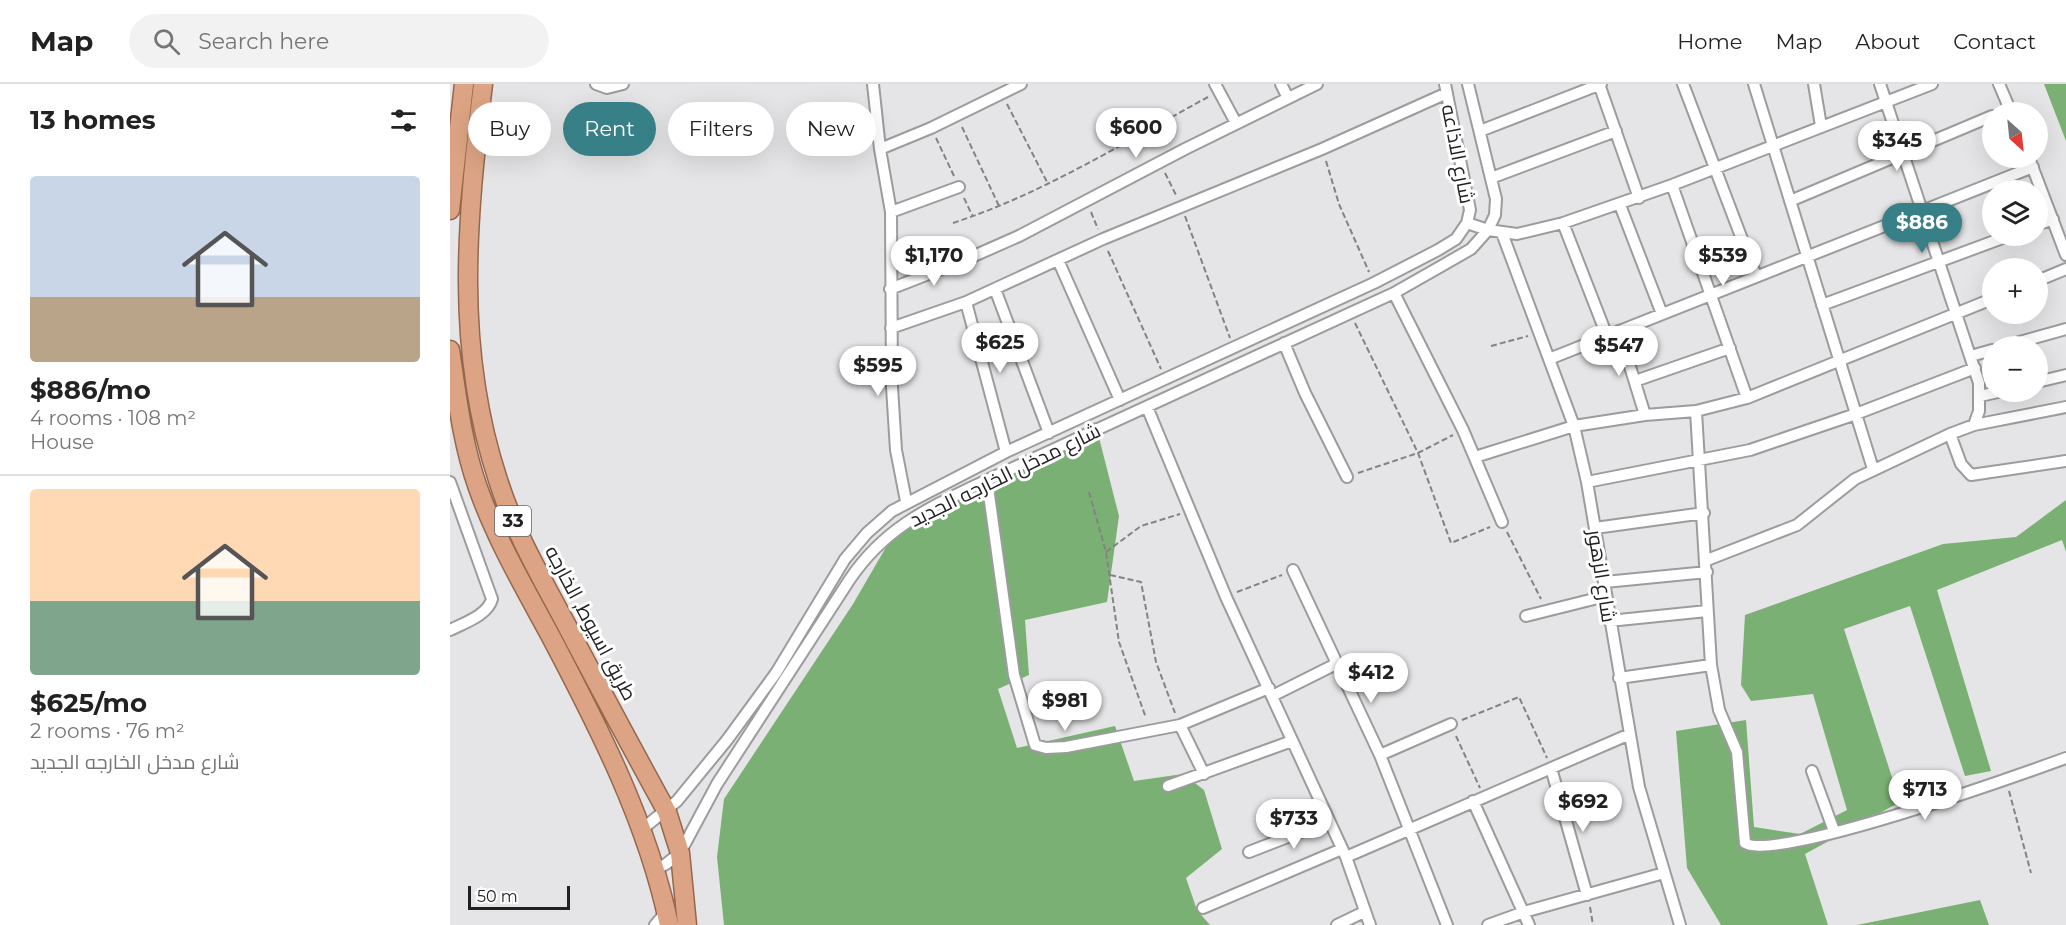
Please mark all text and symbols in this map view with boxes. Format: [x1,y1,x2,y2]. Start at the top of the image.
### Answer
search box [129,14,549,68]
text: Map [30,24,93,58]
icon: search [150,25,183,58]
text: Search here [198,28,329,55]
text: Home [1677,29,1742,54]
text: Map [1775,29,1822,54]
text: About [1855,29,1920,54]
text: Contact [1953,29,2036,54]
chip: Buy [468,102,551,156]
chip: Rent [563,102,656,156]
chip: Filters [668,102,774,156]
chip: New [786,102,876,156]
street label: شارع الاذاعه [1435,102,1479,206]
north arrow [1982,102,2048,168]
map controls [1982,102,2048,402]
text: 13 homes [30,104,156,136]
icon: filters [387,104,420,137]
pin: $600 [1100,108,1172,159]
text: $600 [1110,115,1162,139]
pin: $345 [1861,121,1933,172]
text: $345 [1872,128,1922,152]
button: layers [1982,180,2048,246]
pin: $886 [1886,203,1958,254]
text: $886 [1896,210,1948,234]
icon: home [171,215,279,323]
pin: $1,170 [885,236,983,287]
pin: $539 [1687,236,1759,287]
text: $1,170 [905,243,963,267]
text: $539 [1698,243,1748,267]
button: + [1982,258,2048,324]
pin: $625 [964,323,1036,374]
pin: $547 [1583,326,1655,377]
text: $625 [975,330,1025,354]
text: $547 [1594,333,1644,357]
button: − [1982,336,2048,402]
pin: $595 [842,346,914,397]
text: $595 [853,353,903,377]
text: $886/mo [30,374,151,406]
text: 4 rooms · 108 m² [30,406,196,430]
street label: شارع مدخل الخارجه الجديد [906,418,1105,534]
text: House [30,430,94,454]
road number: 33 [495,506,531,536]
street label: شارع الزهور [1581,527,1621,624]
icon: home [171,528,279,636]
street label: طريق اسيوط, الخارجه [539,542,642,705]
pin: $412 [1335,653,1407,704]
text: $412 [1348,660,1394,684]
pin: $981 [1029,681,1101,732]
text: $625/mo [30,687,147,719]
text: $981 [1042,688,1088,712]
text: 2 rooms · 76 m² [30,719,185,743]
text: شارع مدخل الخارجه الجديد [30,750,240,774]
pin: $713 [1889,770,1961,821]
text: $713 [1903,777,1947,801]
pin: $692 [1547,782,1619,833]
text: $692 [1558,789,1608,813]
pin: $733 [1258,799,1330,850]
text: $733 [1270,806,1318,830]
scale bar [468,883,570,910]
text: 50 m [477,887,518,906]

